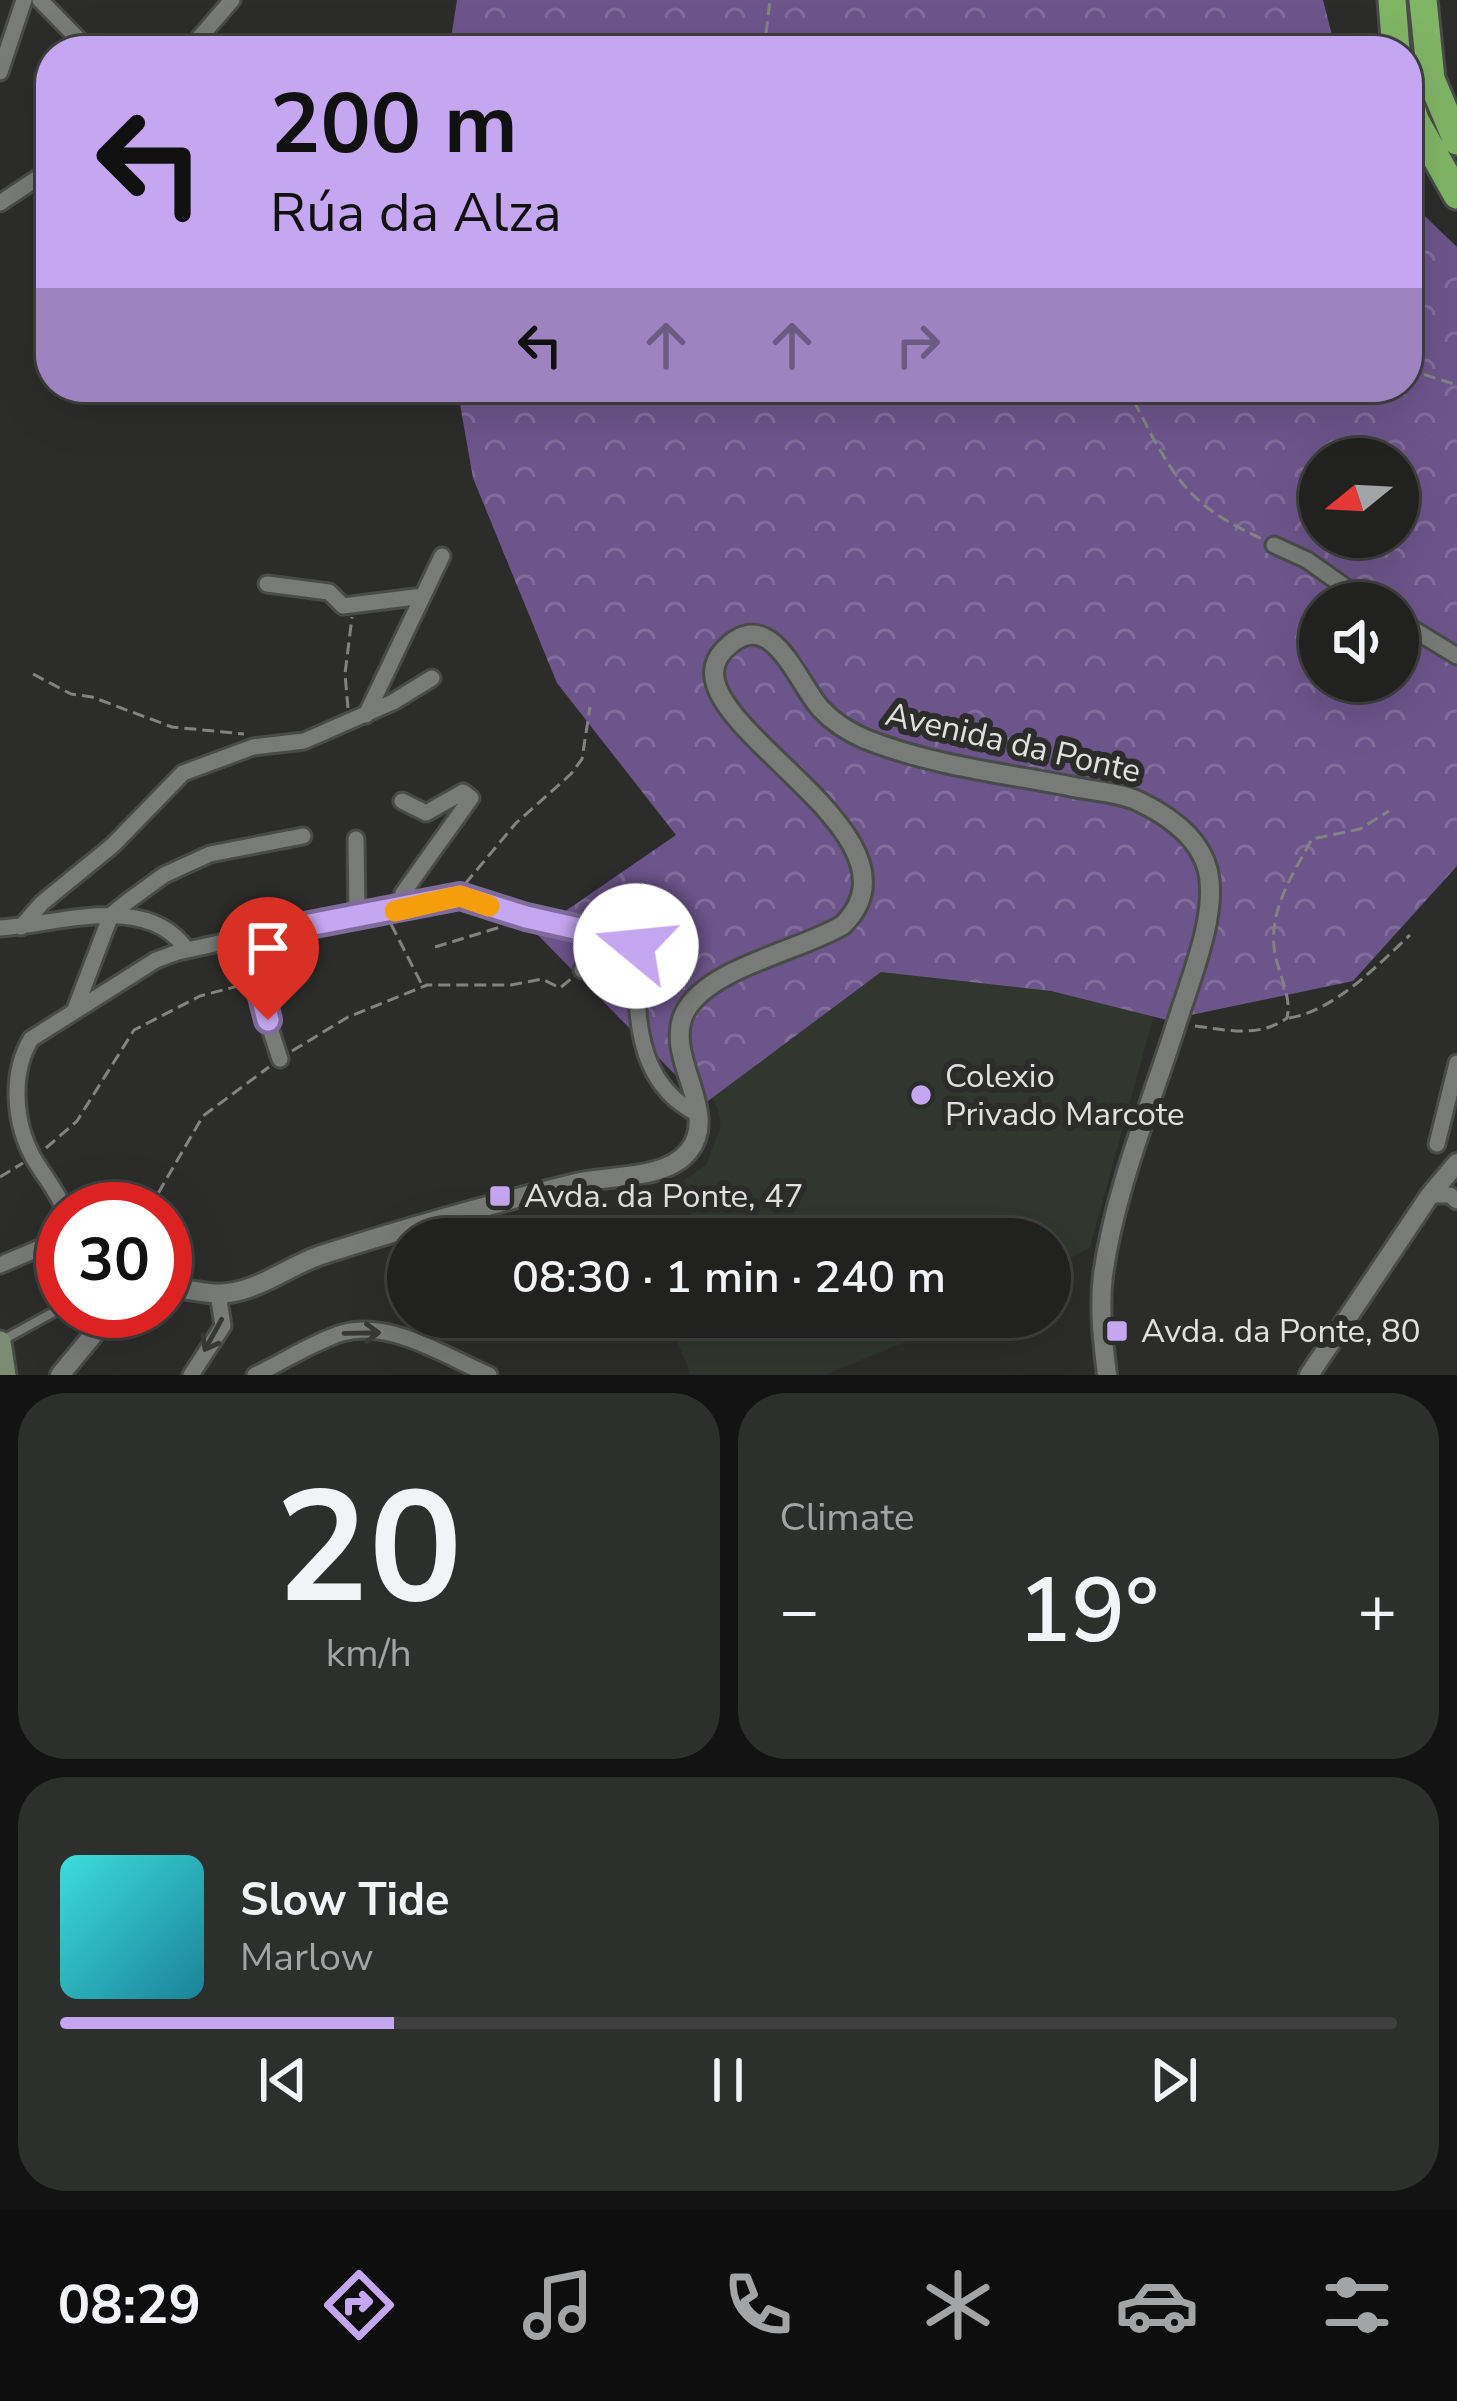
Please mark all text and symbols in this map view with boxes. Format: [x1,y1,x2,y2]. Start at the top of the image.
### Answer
text: 200 m [270,67,518,182]
icon: left [72,84,228,240]
text: Rúa da Alza [270,176,562,250]
icon: left [507,312,573,378]
icon: ahead [633,312,699,378]
icon: ahead [759,312,825,378]
icon: right [885,312,951,378]
north arrow [1299,438,1419,558]
map controls [1299,438,1419,702]
button: sound [1299,582,1419,702]
street label: Avenida da Ponte [881,692,1145,794]
position arrow [573,883,699,1009]
pin [217,897,319,1020]
icon: arrive [235,915,301,981]
place label: Colexio Privado Marcote [945,1054,1185,1137]
marker: Colexio Privado Marcote [908,1082,934,1108]
place label: Avda. da Ponte, 47 [524,1174,804,1219]
speed limit sign: 30 [36,1182,192,1338]
marker: Avda. da Ponte, 47 [487,1183,513,1209]
text: 08:30 · 1 min · 240 m [512,1247,946,1308]
place label: Avda. da Ponte, 80 [1141,1309,1421,1354]
one-way arrow [201,1317,224,1352]
marker: Avda. da Ponte, 80 [1104,1318,1130,1344]
one-way arrow [342,1322,381,1345]
text: 20 [275,1442,462,1655]
text: Climate [780,1491,915,1544]
text: 19° [1017,1550,1159,1673]
text: − [780,1566,819,1656]
text: + [1357,1566,1397,1656]
text: km/h [326,1627,412,1680]
text: Slow Tide [240,1870,449,1931]
text: Marlow [240,1931,374,1984]
icon: previous [250,2047,316,2113]
icon: pause [695,2047,761,2113]
icon: next [1141,2047,1207,2113]
icon: directions [317,2263,401,2347]
icon: music [516,2263,600,2347]
icon: phone [716,2263,800,2347]
icon: climate [916,2263,1000,2347]
icon: car [1115,2263,1199,2347]
icon: filters [1315,2263,1399,2347]
text: 08:29 [58,2268,201,2342]

